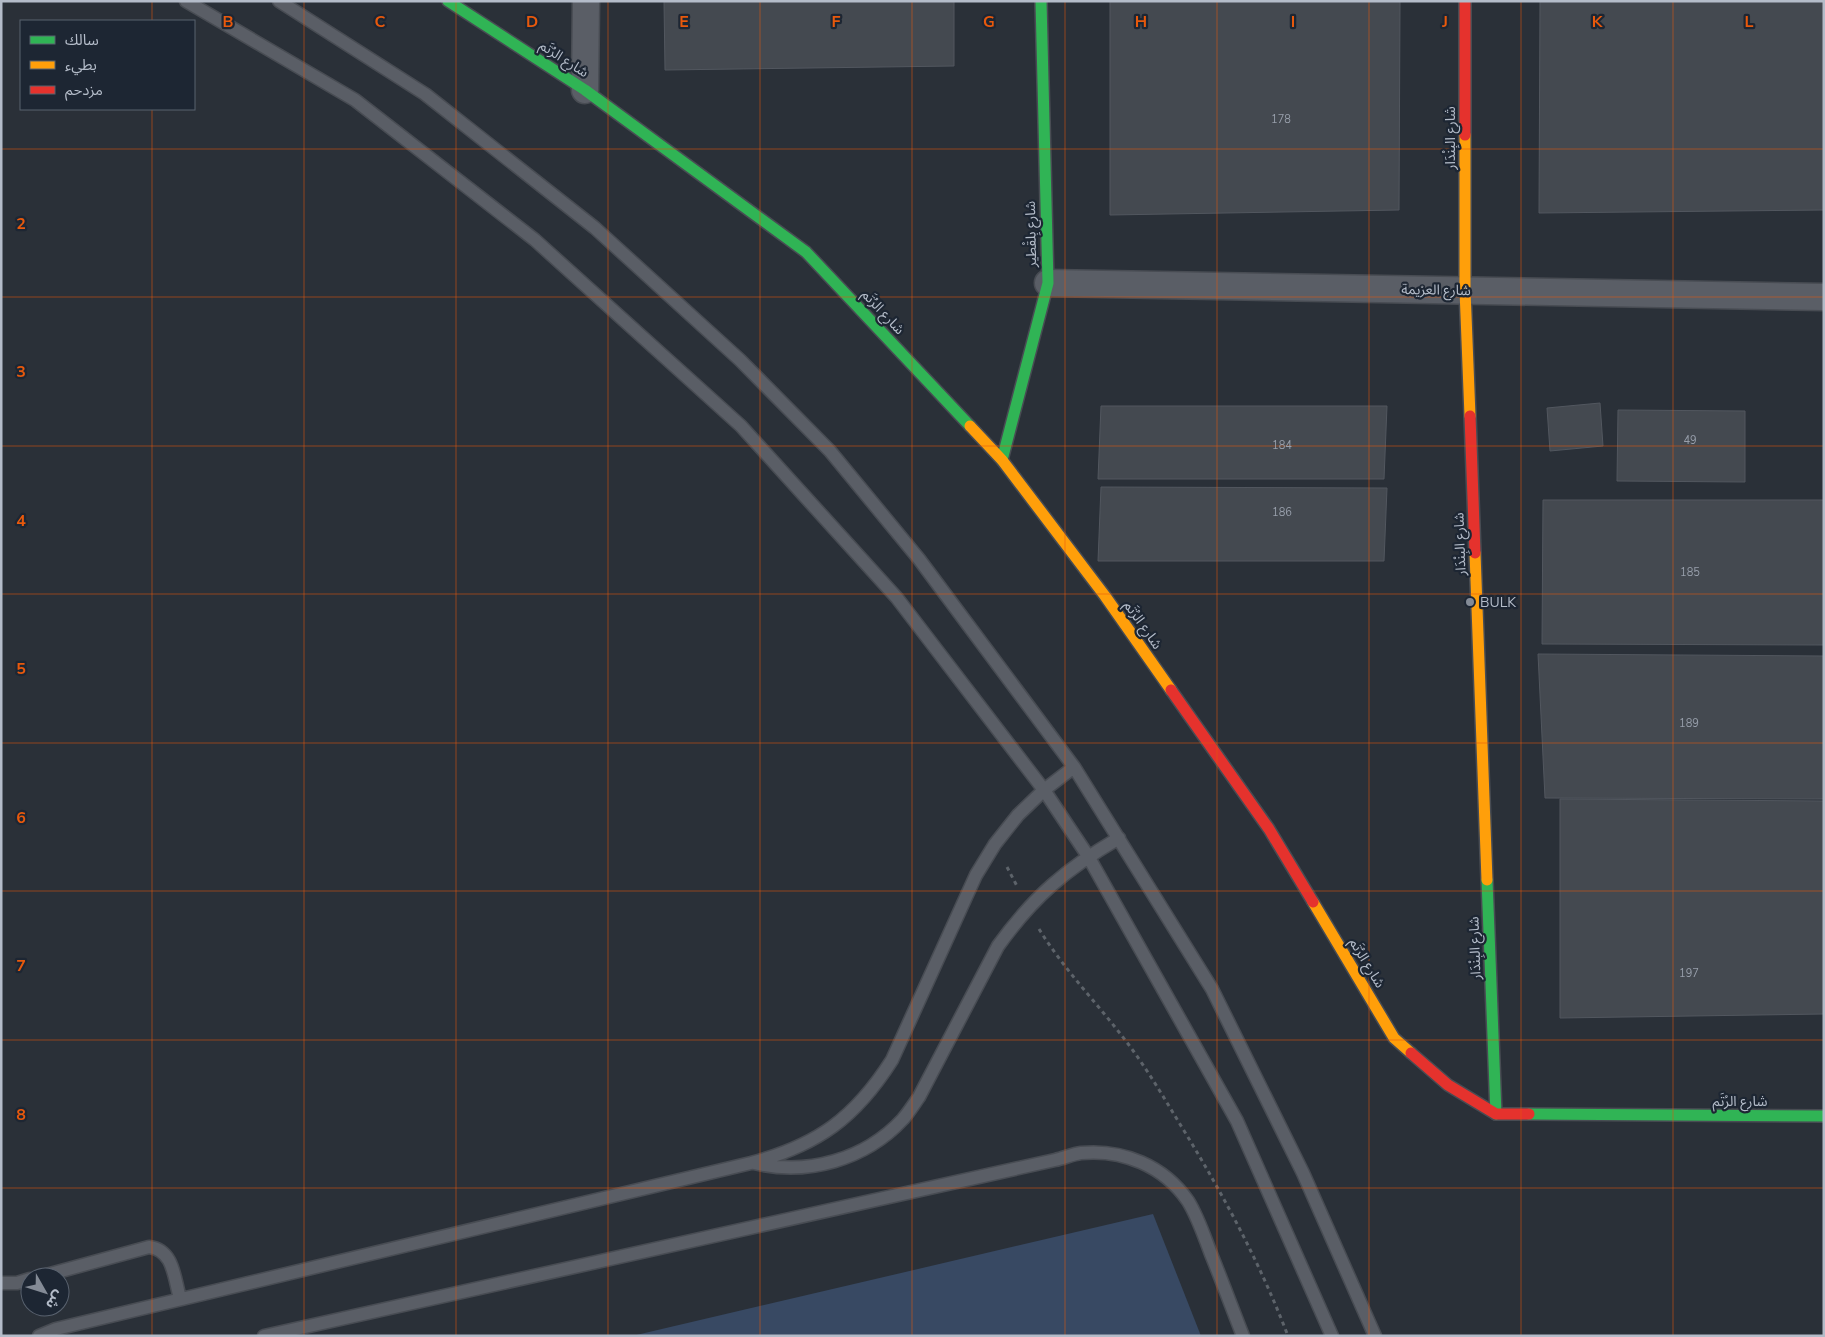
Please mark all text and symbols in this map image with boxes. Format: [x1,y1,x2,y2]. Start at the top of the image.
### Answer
text: B [222,11,234,33]
text: C [375,11,386,33]
text: D [526,11,538,33]
text: E [679,11,689,33]
text: F [832,11,841,33]
text: G [983,11,995,33]
text: H [1135,11,1147,33]
text: I [1291,11,1295,33]
text: J [1441,11,1448,33]
text: K [1592,11,1604,33]
text: L [1745,11,1754,33]
legend [20,20,195,110]
text: سالك [65,30,99,50]
street label: شارع الرُتَم [535,36,592,83]
text: بطيء [65,55,97,76]
text: مزدحم [65,80,103,101]
street label: شارع البِنْدَار [1441,106,1461,171]
house number: 178 [1271,112,1291,127]
street label: شارع بِلقْطير [1021,201,1042,268]
text: 2 [16,213,26,235]
street label: شارع العزيمة [1401,280,1471,301]
street label: شارع الرُتَم [857,285,909,339]
text: 3 [16,361,26,383]
house number: 49 [1683,433,1697,448]
house number: 184 [1272,438,1292,453]
house number: 186 [1272,505,1292,520]
text: 4 [16,510,26,532]
street label: شارع البِنْدَار [1449,512,1472,577]
house number: 185 [1680,565,1700,580]
place label: BULK [1480,593,1516,612]
marker: BULK [1464,596,1476,608]
street label: شارع الرُتَم [1119,597,1167,654]
text: 5 [16,658,26,680]
house number: 189 [1679,716,1699,731]
text: 6 [16,807,26,829]
street label: شارع البِنْدَار [1464,916,1487,981]
street label: شارع الرُتَم [1344,935,1389,992]
text: 7 [16,955,26,977]
house number: 197 [1679,966,1699,981]
street label: شارع الرُتَم [1712,1092,1768,1112]
text: 8 [16,1104,26,1126]
north arrow [20,1267,70,1317]
text: ش [41,1286,68,1313]

